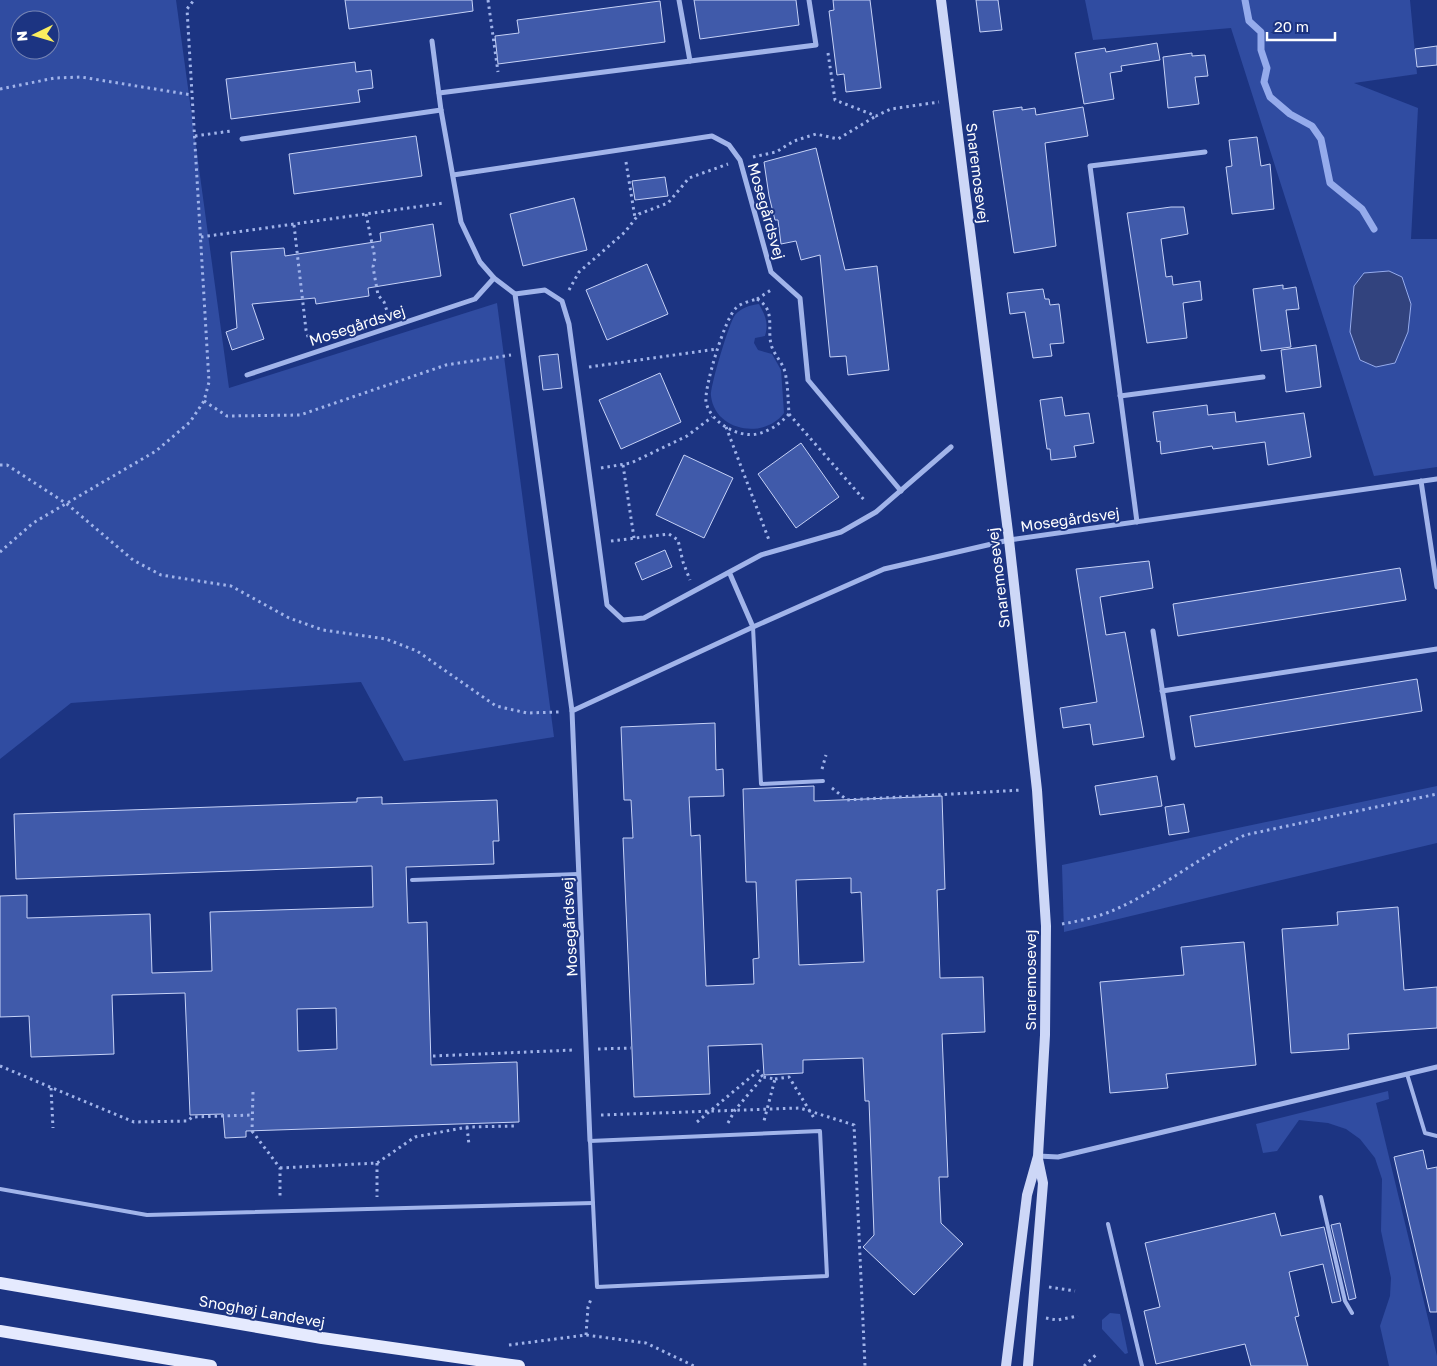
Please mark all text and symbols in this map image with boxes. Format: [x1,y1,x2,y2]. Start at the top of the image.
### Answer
north arrow [10,10,60,60]
scale bar [1267,10,1334,42]
text: 20 m [1274,17,1309,35]
text: N [13,30,30,42]
street label: Snaremosevej [963,122,993,224]
street label: Mosegårdsvej [745,160,789,262]
street label: Mosegårdsvej [307,301,407,349]
street label: Mosegårdsvej [1019,503,1121,535]
street label: Snaremosevej [983,527,1013,629]
street label: Mosegårdsvej [557,877,581,977]
street label: Snaremosevej [1021,929,1039,1031]
street label: Snoghøj Landevej [197,1291,327,1331]

